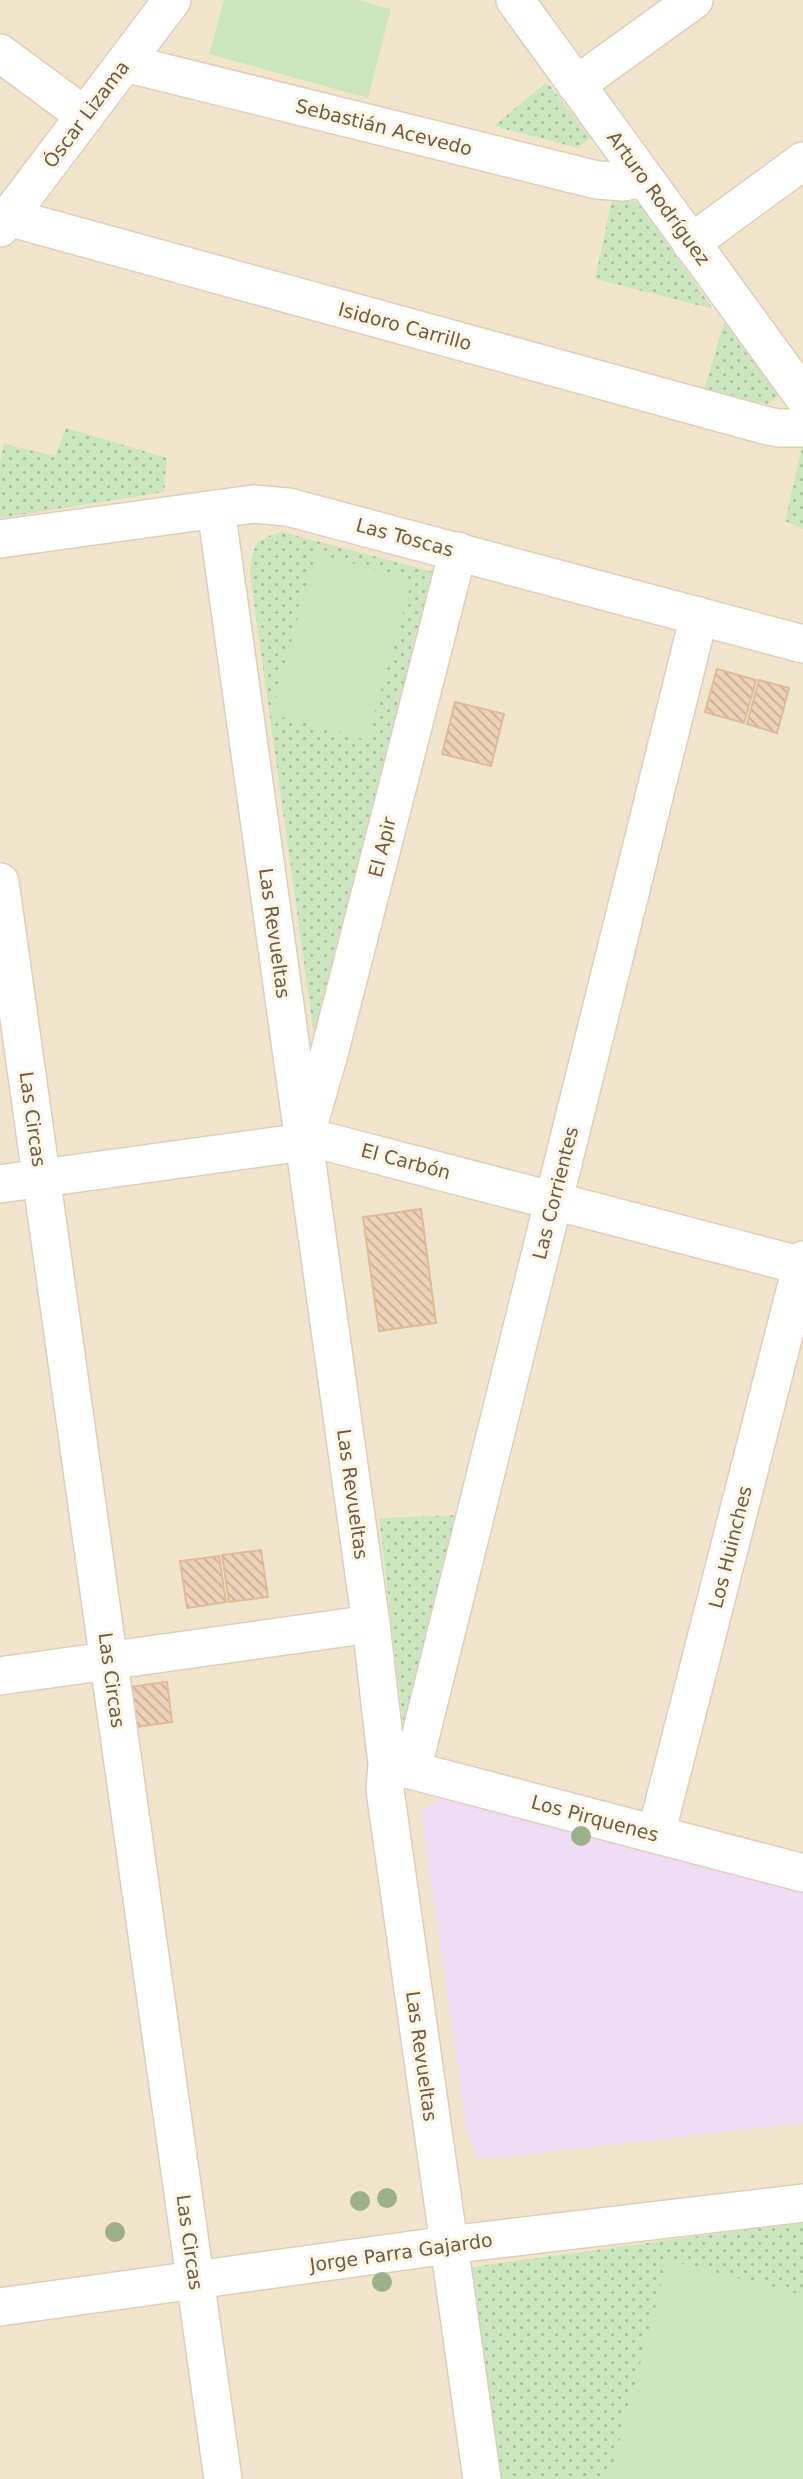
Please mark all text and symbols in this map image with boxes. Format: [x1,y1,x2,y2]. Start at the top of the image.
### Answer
street label: Óscar Lizama [38,55,133,172]
street label: Sebastián Acevedo [293,94,475,160]
street label: Arturo Rodríguez [603,127,715,269]
street label: Isidoro Carrillo [336,298,474,354]
street label: Las Toscas [354,513,456,561]
street label: El Apir [364,814,400,879]
street label: Las Revueltas [255,866,295,1000]
street label: Las Circas [15,1070,51,1168]
street label: Las Corrientes [528,1124,582,1262]
street label: El Carbón [359,1138,453,1184]
street label: Las Revueltas [333,1427,373,1561]
street label: Los Huinches [704,1483,756,1611]
street label: Las Circas [94,1631,130,1729]
street label: Los Pirquenes [529,1790,661,1846]
street label: Las Revueltas [402,1989,442,2123]
street label: Las Circas [172,2193,208,2291]
street label: Jorge Parra Gajardo [307,2228,494,2276]

